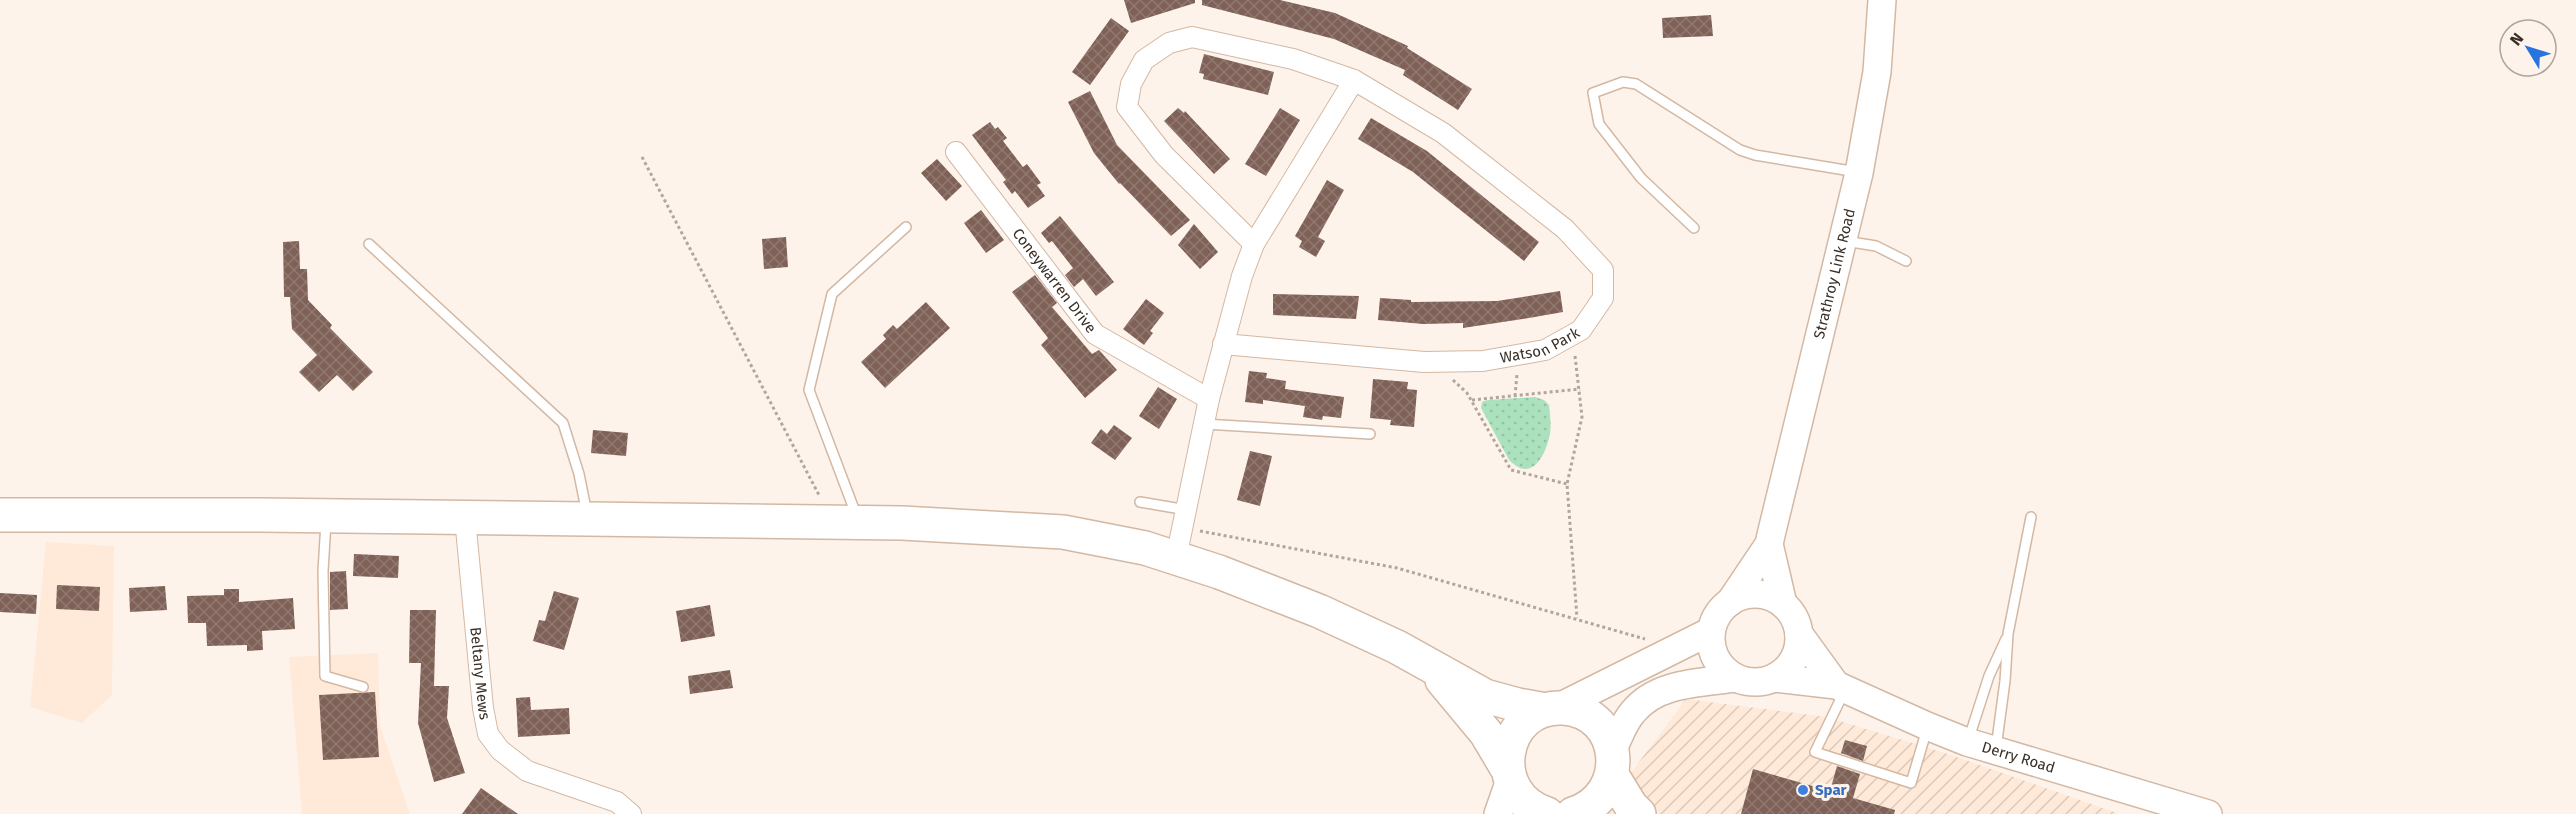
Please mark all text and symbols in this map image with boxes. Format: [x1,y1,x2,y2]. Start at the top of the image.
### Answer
north arrow [2498,18,2558,78]
text: N [2506,29,2527,49]
street label: Strathroy Link Road [1810,207,1859,341]
street label: Coneywarren Drive [1009,225,1100,337]
street label: Watson Park [1499,324,1583,367]
street label: Beltany Mews [466,626,494,721]
street label: Derry Road [1980,738,2057,777]
place label: Spar [1815,781,1848,799]
marker: Spar [1796,783,1810,797]

